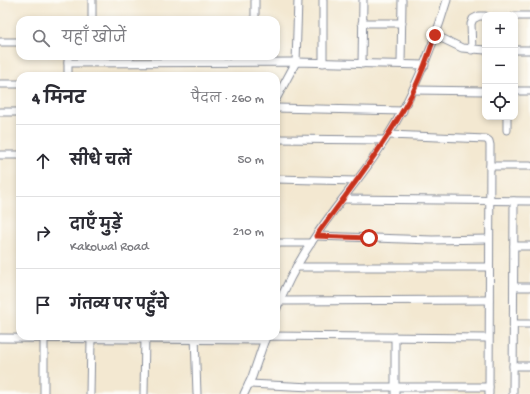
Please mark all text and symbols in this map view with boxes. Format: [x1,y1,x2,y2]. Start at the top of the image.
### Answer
map controls [482,12,518,120]
button: + [482,12,518,48]
search box [16,16,280,60]
route end [426,26,444,44]
icon: search [30,27,52,49]
text: यहाँ खोजें [62,30,126,48]
button: − [482,48,518,84]
button: locate [482,84,518,120]
text: 4 मिनट [32,90,85,110]
text: पैदल · 260 m [191,92,264,107]
icon: ahead [32,150,54,172]
text: सीधे चलें [70,153,131,171]
text: 50 m [237,153,264,168]
text: दाएँ मुड़ें [70,217,122,235]
icon: right [32,222,54,244]
text: 210 m [233,225,264,240]
route start [360,229,378,247]
text: Kakowal Road [70,240,149,255]
icon: arrive [32,294,54,316]
text: गंतव्य पर पहुँचे [70,297,168,315]

